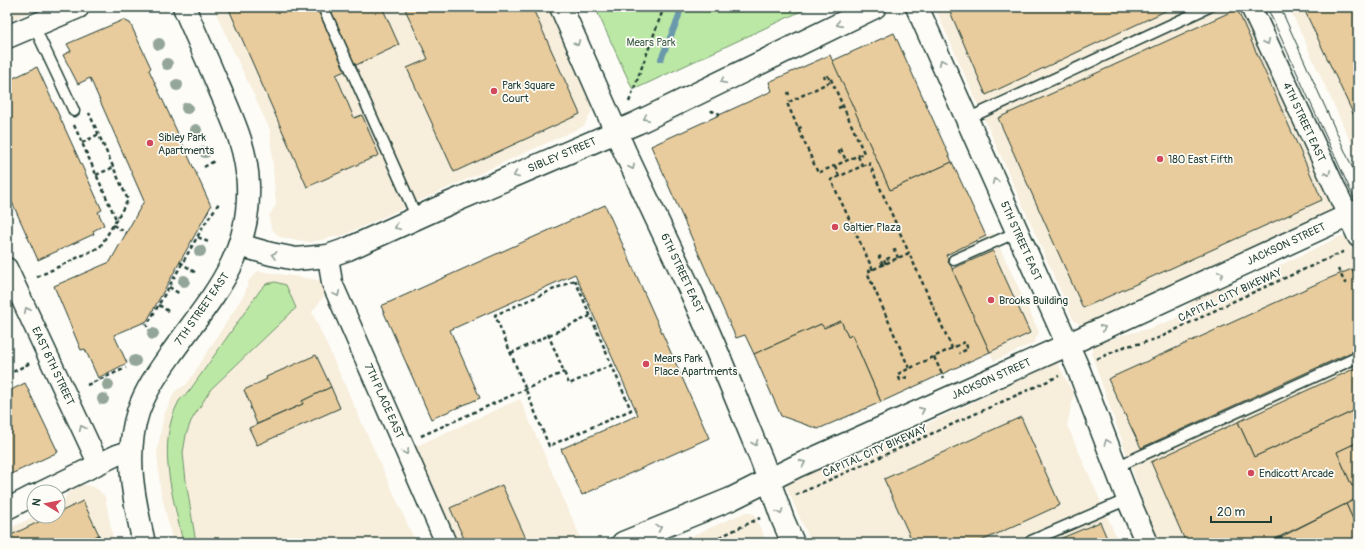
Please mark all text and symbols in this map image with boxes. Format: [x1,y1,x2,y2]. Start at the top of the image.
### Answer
one-way arrow [836,19,844,27]
park label: Mears Park [627,36,676,49]
one-way arrow [572,38,580,46]
one-way arrow [1263,39,1271,46]
one-way arrow [939,59,947,67]
one-way arrow [719,76,727,84]
place label: Park Square Court [502,79,556,105]
street label: 4TH STREET EAST [1280,80,1328,164]
marker: Park Square Court [489,86,499,96]
one-way arrow [643,113,651,121]
place label: Sibley Park Apartments [158,131,214,157]
street label: SIBLEY STREET [526,135,598,175]
marker: Sibley Park Apartments [145,138,155,148]
place label: 180 East Fifth [1168,153,1233,166]
marker: 180 East Fifth [1155,154,1165,164]
one-way arrow [627,162,635,170]
one-way arrow [1323,169,1331,176]
one-way arrow [513,170,520,178]
one-way arrow [992,178,1000,185]
street label: 5TH STREET EAST [998,199,1044,283]
street label: JACKSON STREET [1245,220,1327,268]
place label: Galtier Plaza [843,221,901,234]
one-way arrow [394,222,402,230]
marker: Galtier Plaza [830,222,840,232]
street label: 6TH STREET EAST [658,231,706,315]
one-way arrow [271,251,277,259]
street label: CAPITAL CITY BIKEWAY [1176,265,1285,325]
street label: 7TH STREET EAST [172,270,232,348]
one-way arrow [1216,271,1224,279]
one-way arrow [332,290,340,297]
place label: Brooks Building [999,294,1068,307]
marker: Brooks Building [986,295,996,305]
one-way arrow [24,307,32,315]
street label: EAST 8TH STREET [29,325,77,407]
one-way arrow [1098,325,1106,333]
place label: Mears Park Place Apartments [654,352,738,378]
street label: JACKSON STREET [949,356,1033,402]
marker: Mears Park Place Apartments [641,359,651,369]
street label: 7TH PLACE EAST [362,361,406,441]
one-way arrow [918,407,925,415]
street label: CAPITAL CITY BIKEWAY [821,422,930,480]
one-way arrow [79,425,87,432]
one-way arrow [1103,438,1111,445]
one-way arrow [750,440,758,447]
one-way arrow [401,447,409,455]
one-way arrow [799,460,807,468]
place label: Endicott Arcade [1259,467,1334,480]
marker: Endicott Arcade [1246,468,1256,478]
north arrow [26,484,66,524]
text: N [30,497,44,507]
scale bar [1211,498,1271,524]
text: 20 m [1217,505,1246,520]
one-way arrow [775,509,783,516]
one-way arrow [655,525,662,533]

